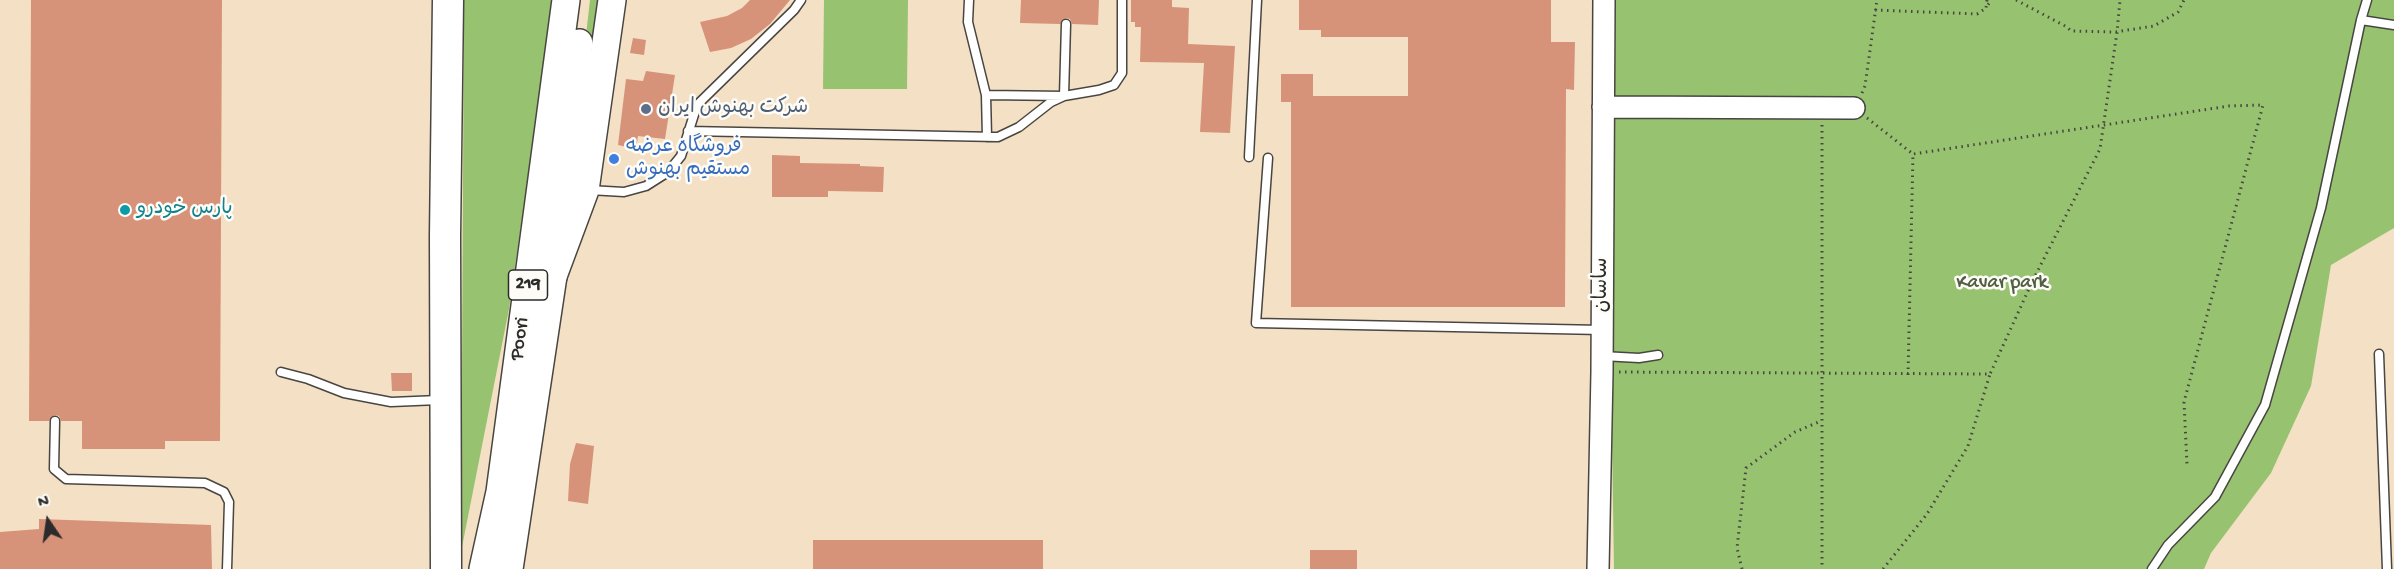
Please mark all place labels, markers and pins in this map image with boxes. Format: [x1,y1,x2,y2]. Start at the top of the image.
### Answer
place label: شرکت بهنوش ایران [658,97,808,121]
marker: شرکت بهنوش ایران [639,102,653,116]
place label: فروشگاه عرضه مستقیم بهنوش [626,136,750,183]
marker: فروشگاه عرضه مستقیم بهنوش [607,152,621,166]
place label: پارس خودرو [137,198,233,222]
marker: پارس خودرو [118,203,132,217]

